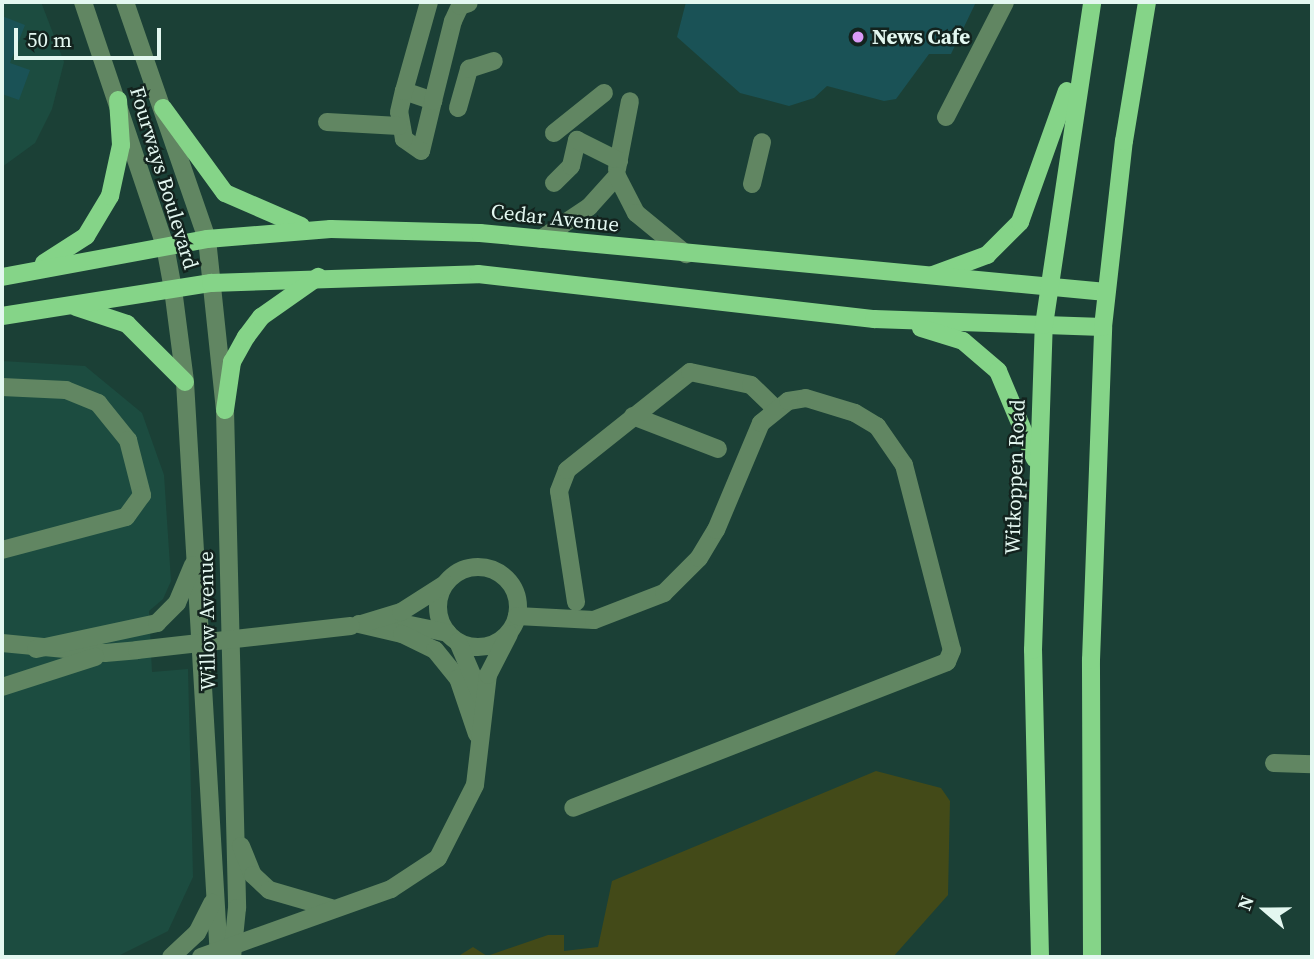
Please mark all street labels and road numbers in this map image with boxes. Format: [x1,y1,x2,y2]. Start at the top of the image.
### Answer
street label: Fourways Boulevard [124,84,204,272]
street label: Cedar Avenue [490,199,620,237]
street label: Witkoppen Road [1000,399,1030,555]
street label: Willow Avenue [193,551,221,691]

